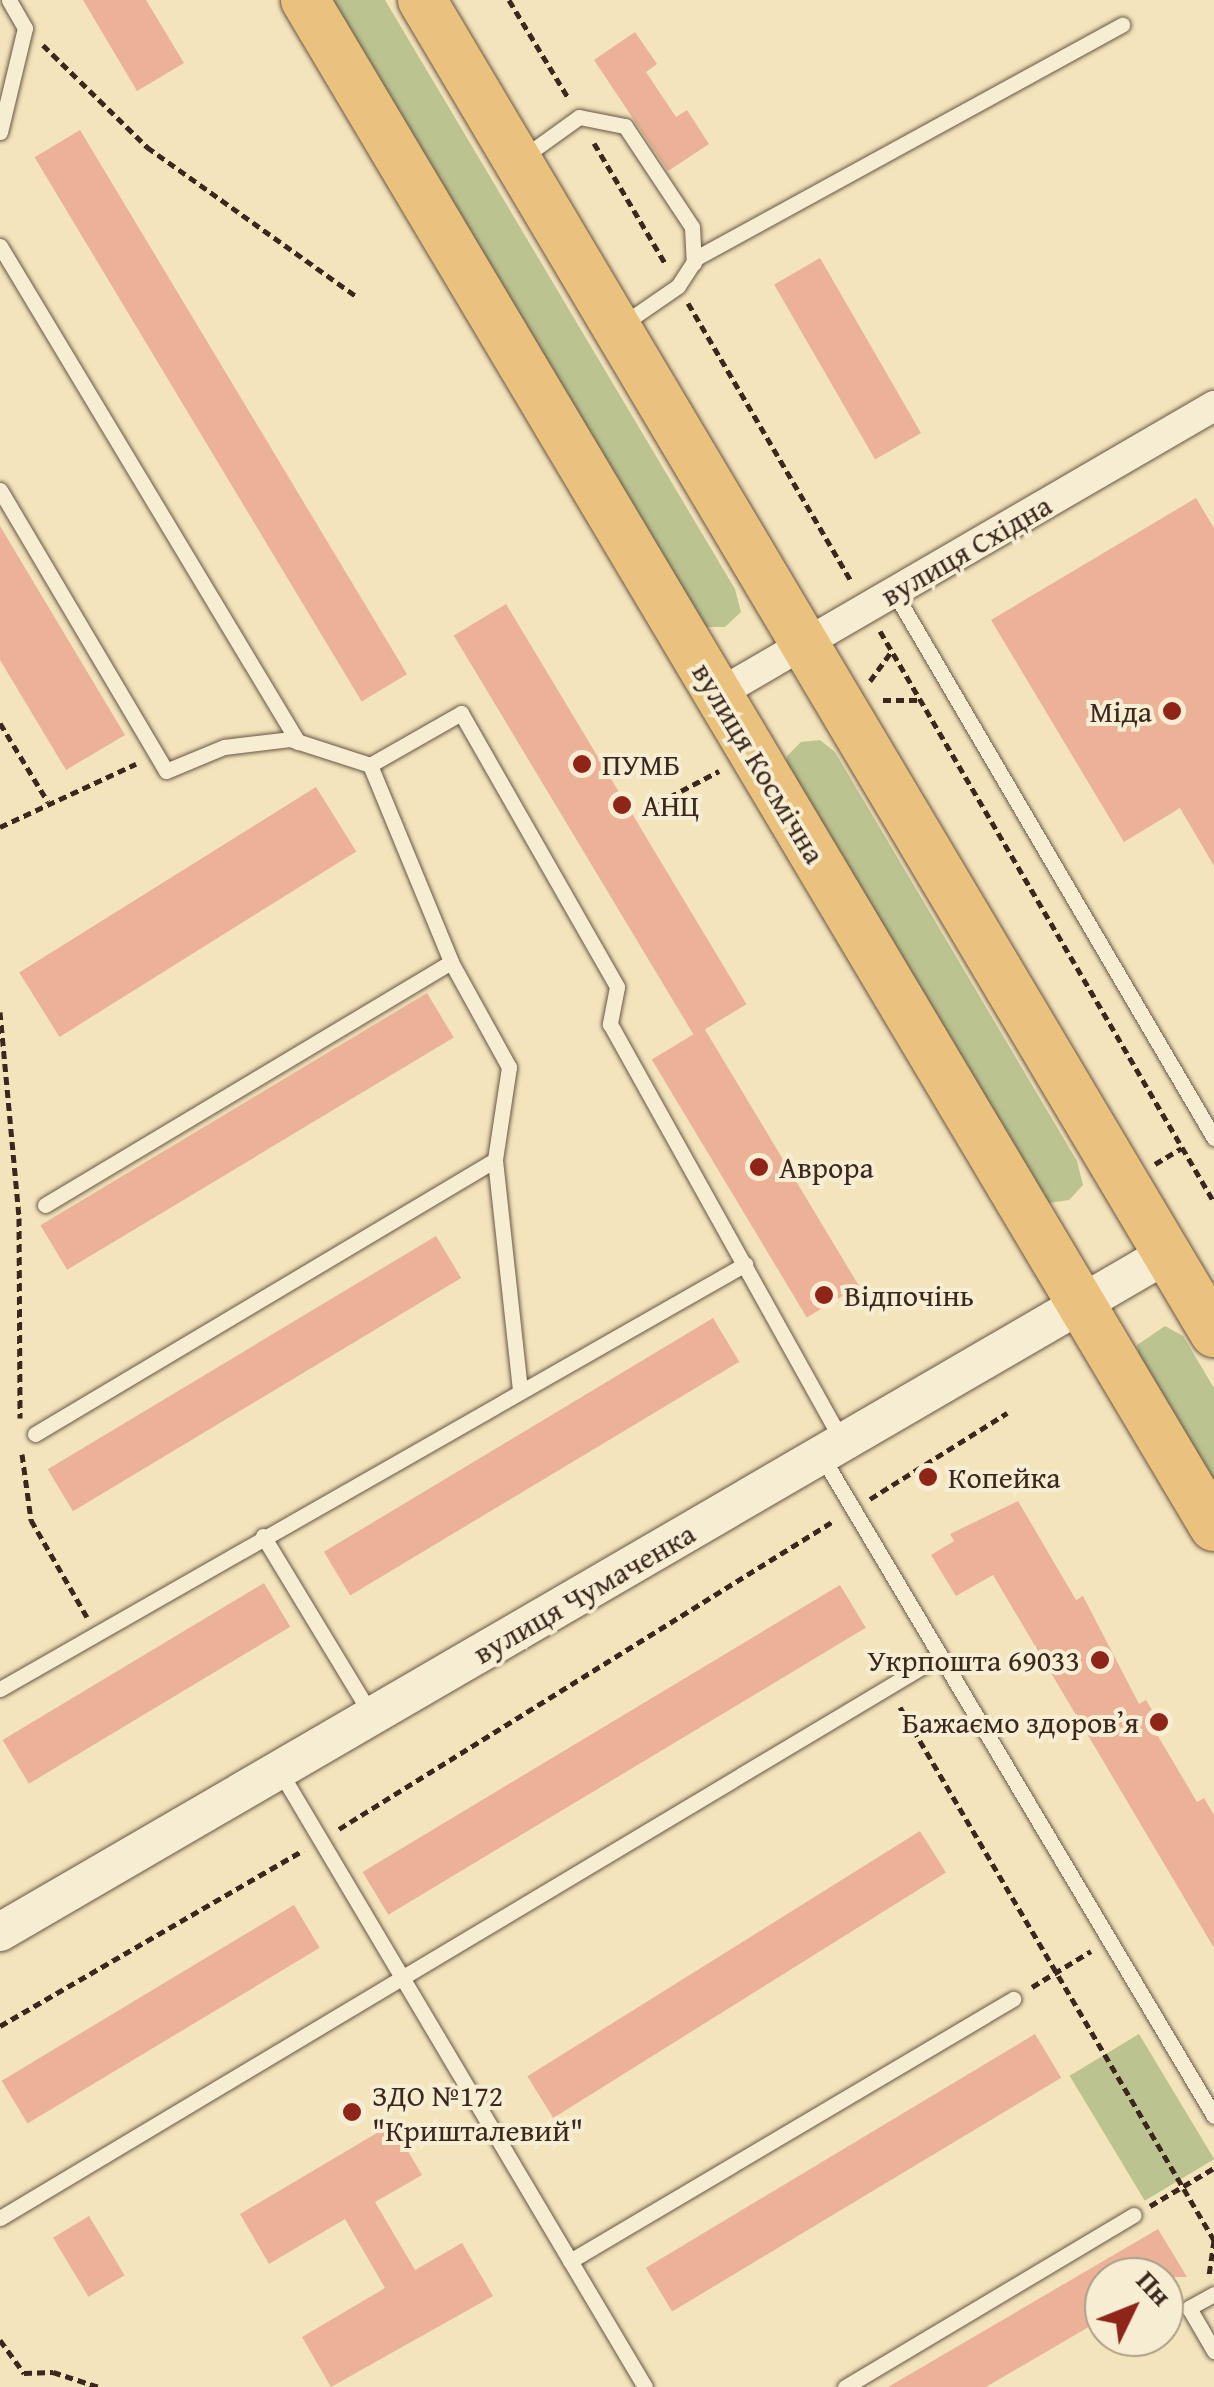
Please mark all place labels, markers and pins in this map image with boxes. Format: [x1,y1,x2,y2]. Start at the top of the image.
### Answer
place label: Міда [1089,693,1152,729]
marker: Міда [1161,700,1183,722]
place label: ПУМБ [602,746,680,782]
marker: ПУМБ [571,753,593,775]
place label: АНЦ [642,787,699,823]
marker: АНЦ [611,794,633,816]
place label: Аврора [779,1149,874,1185]
marker: Аврора [748,1156,770,1178]
place label: Відпочінь [844,1277,974,1313]
marker: Відпочінь [813,1284,835,1306]
place label: Копейка [948,1459,1061,1495]
marker: Копейка [917,1466,939,1488]
place label: Укрпошта 69033 [867,1642,1080,1678]
marker: Укрпошта 69033 [1089,1649,1111,1671]
place label: Бажаємо здоровʼя [902,1704,1139,1740]
marker: Бажаємо здоровʼя [1148,1711,1170,1733]
place label: ЗДО №172 "Кришталевий" [372,2077,583,2148]
marker: ЗДО №172 "Кришталевий" [341,2101,363,2123]

